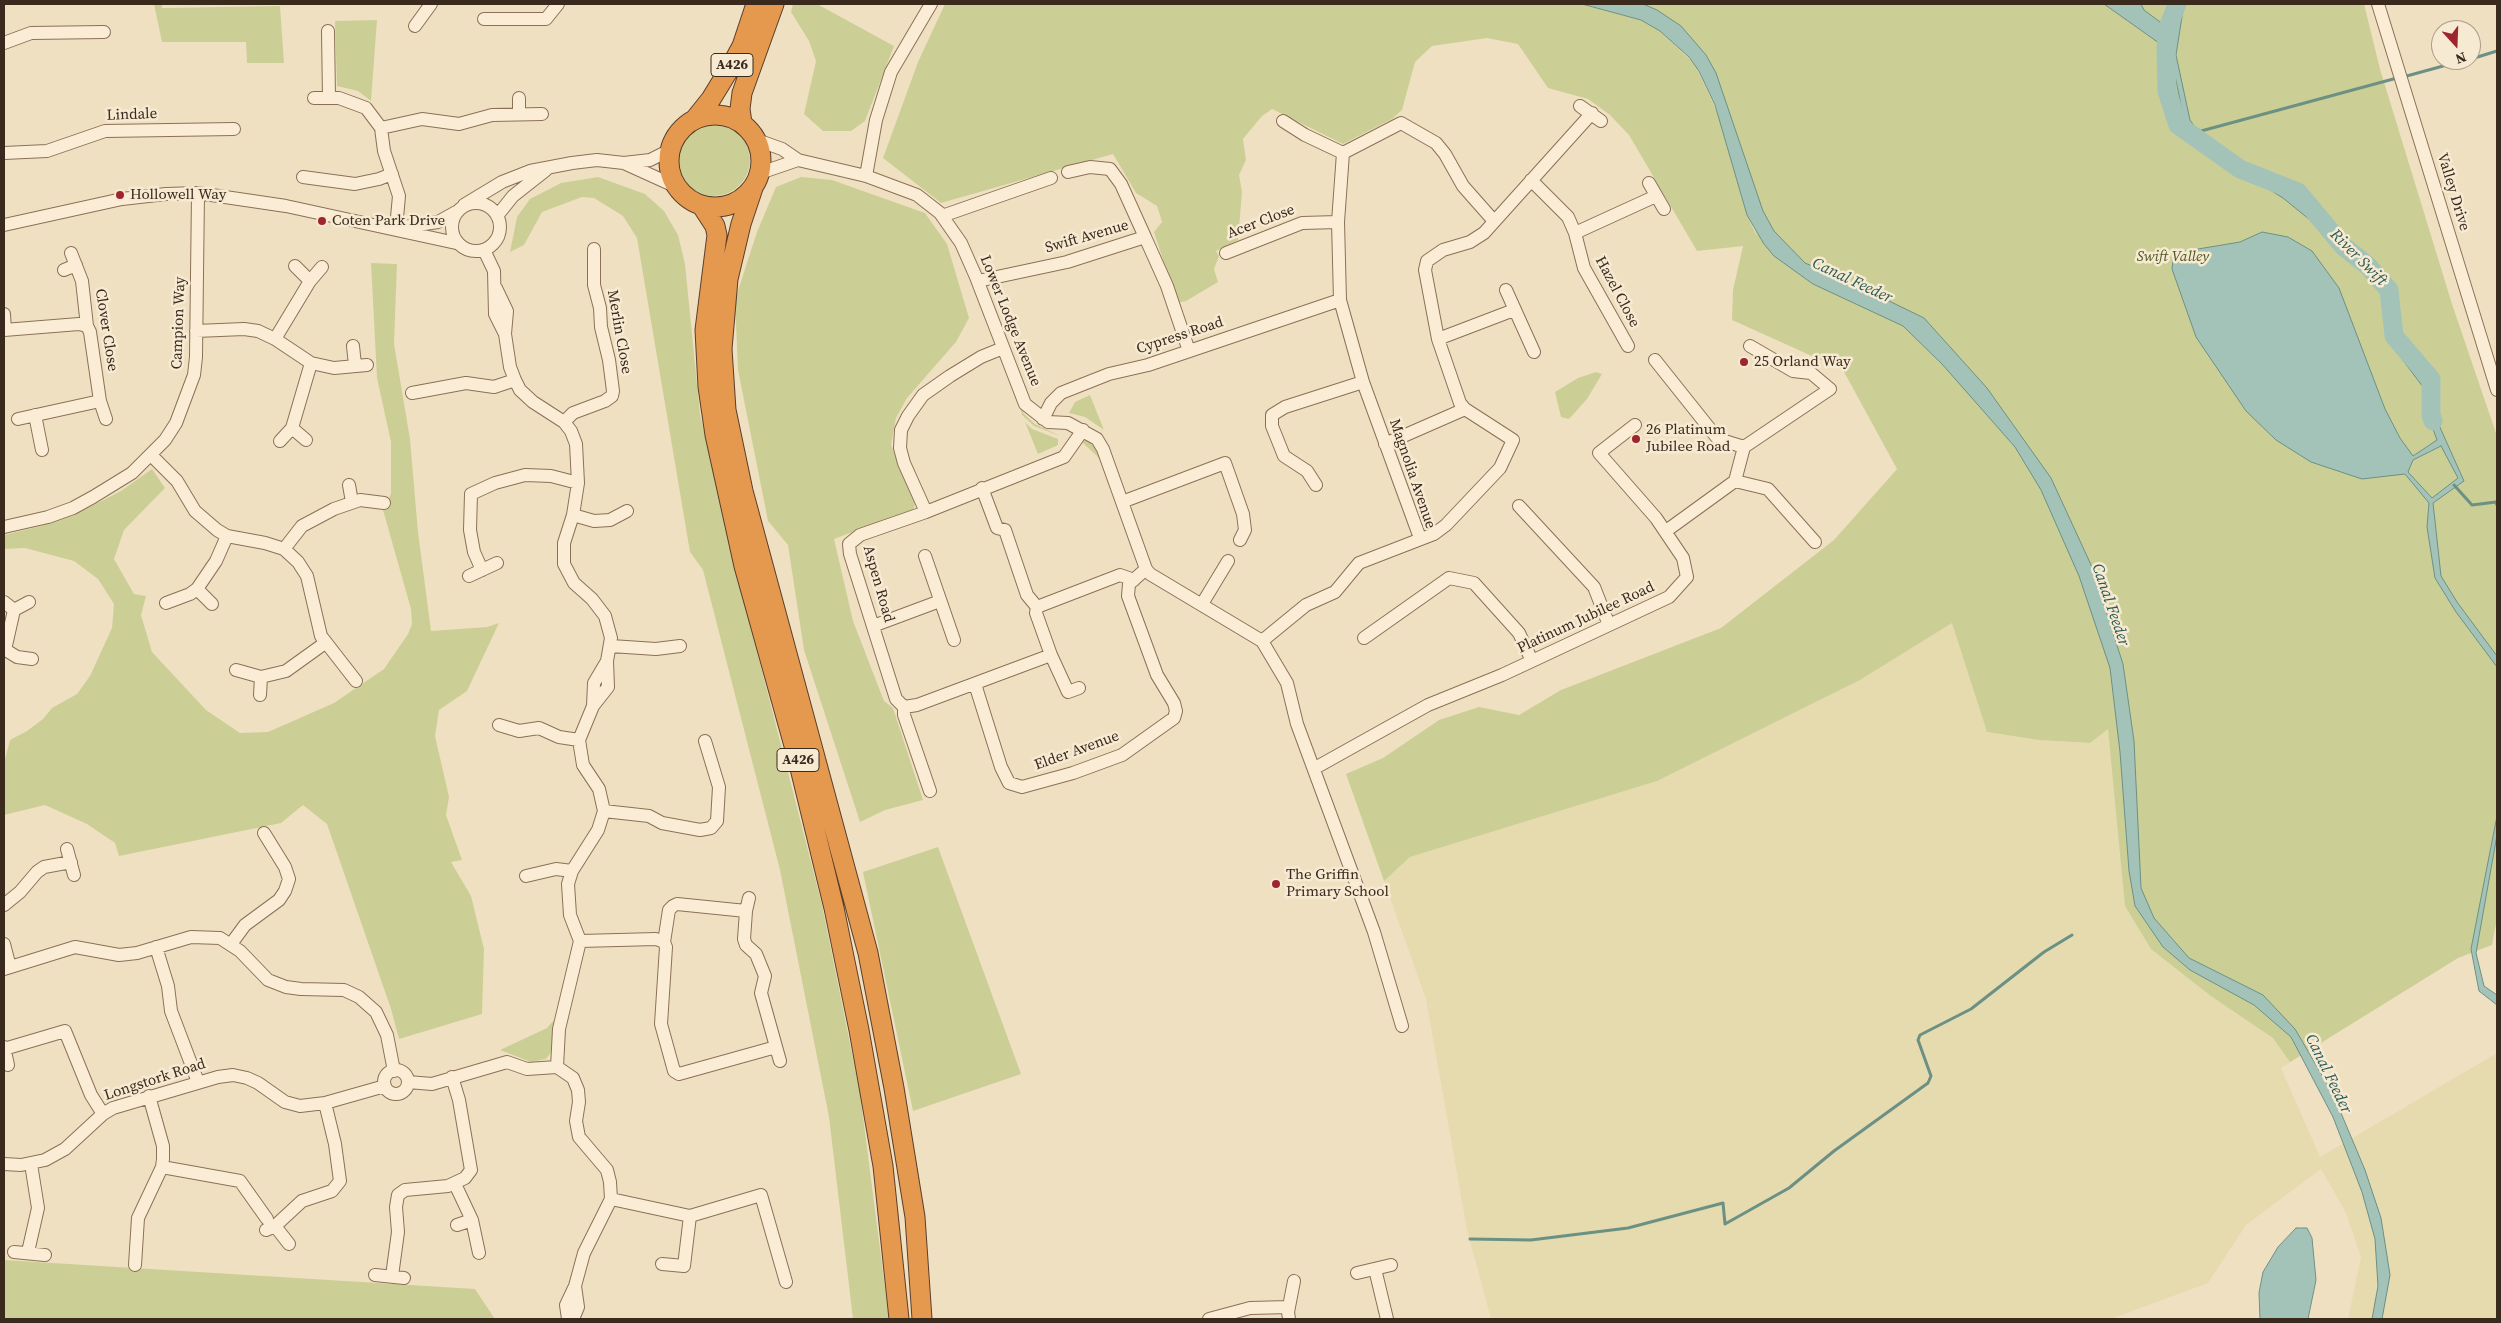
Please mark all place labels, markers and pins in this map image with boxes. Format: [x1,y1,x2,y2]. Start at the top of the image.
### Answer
place label: Hollowell Way [130,186,226,204]
marker: Hollowell Way [114,189,126,201]
place label: Coten Park Drive [332,212,445,230]
marker: Coten Park Drive [316,215,328,227]
place label: 25 Orland Way [1754,353,1851,371]
marker: 25 Orland Way [1738,356,1750,368]
place label: 26 Platinum Jubilee Road [1646,421,1730,456]
marker: 26 Platinum Jubilee Road [1630,433,1642,445]
place label: The Griffin Primary School [1286,866,1389,901]
marker: The Griffin Primary School [1270,878,1282,890]

